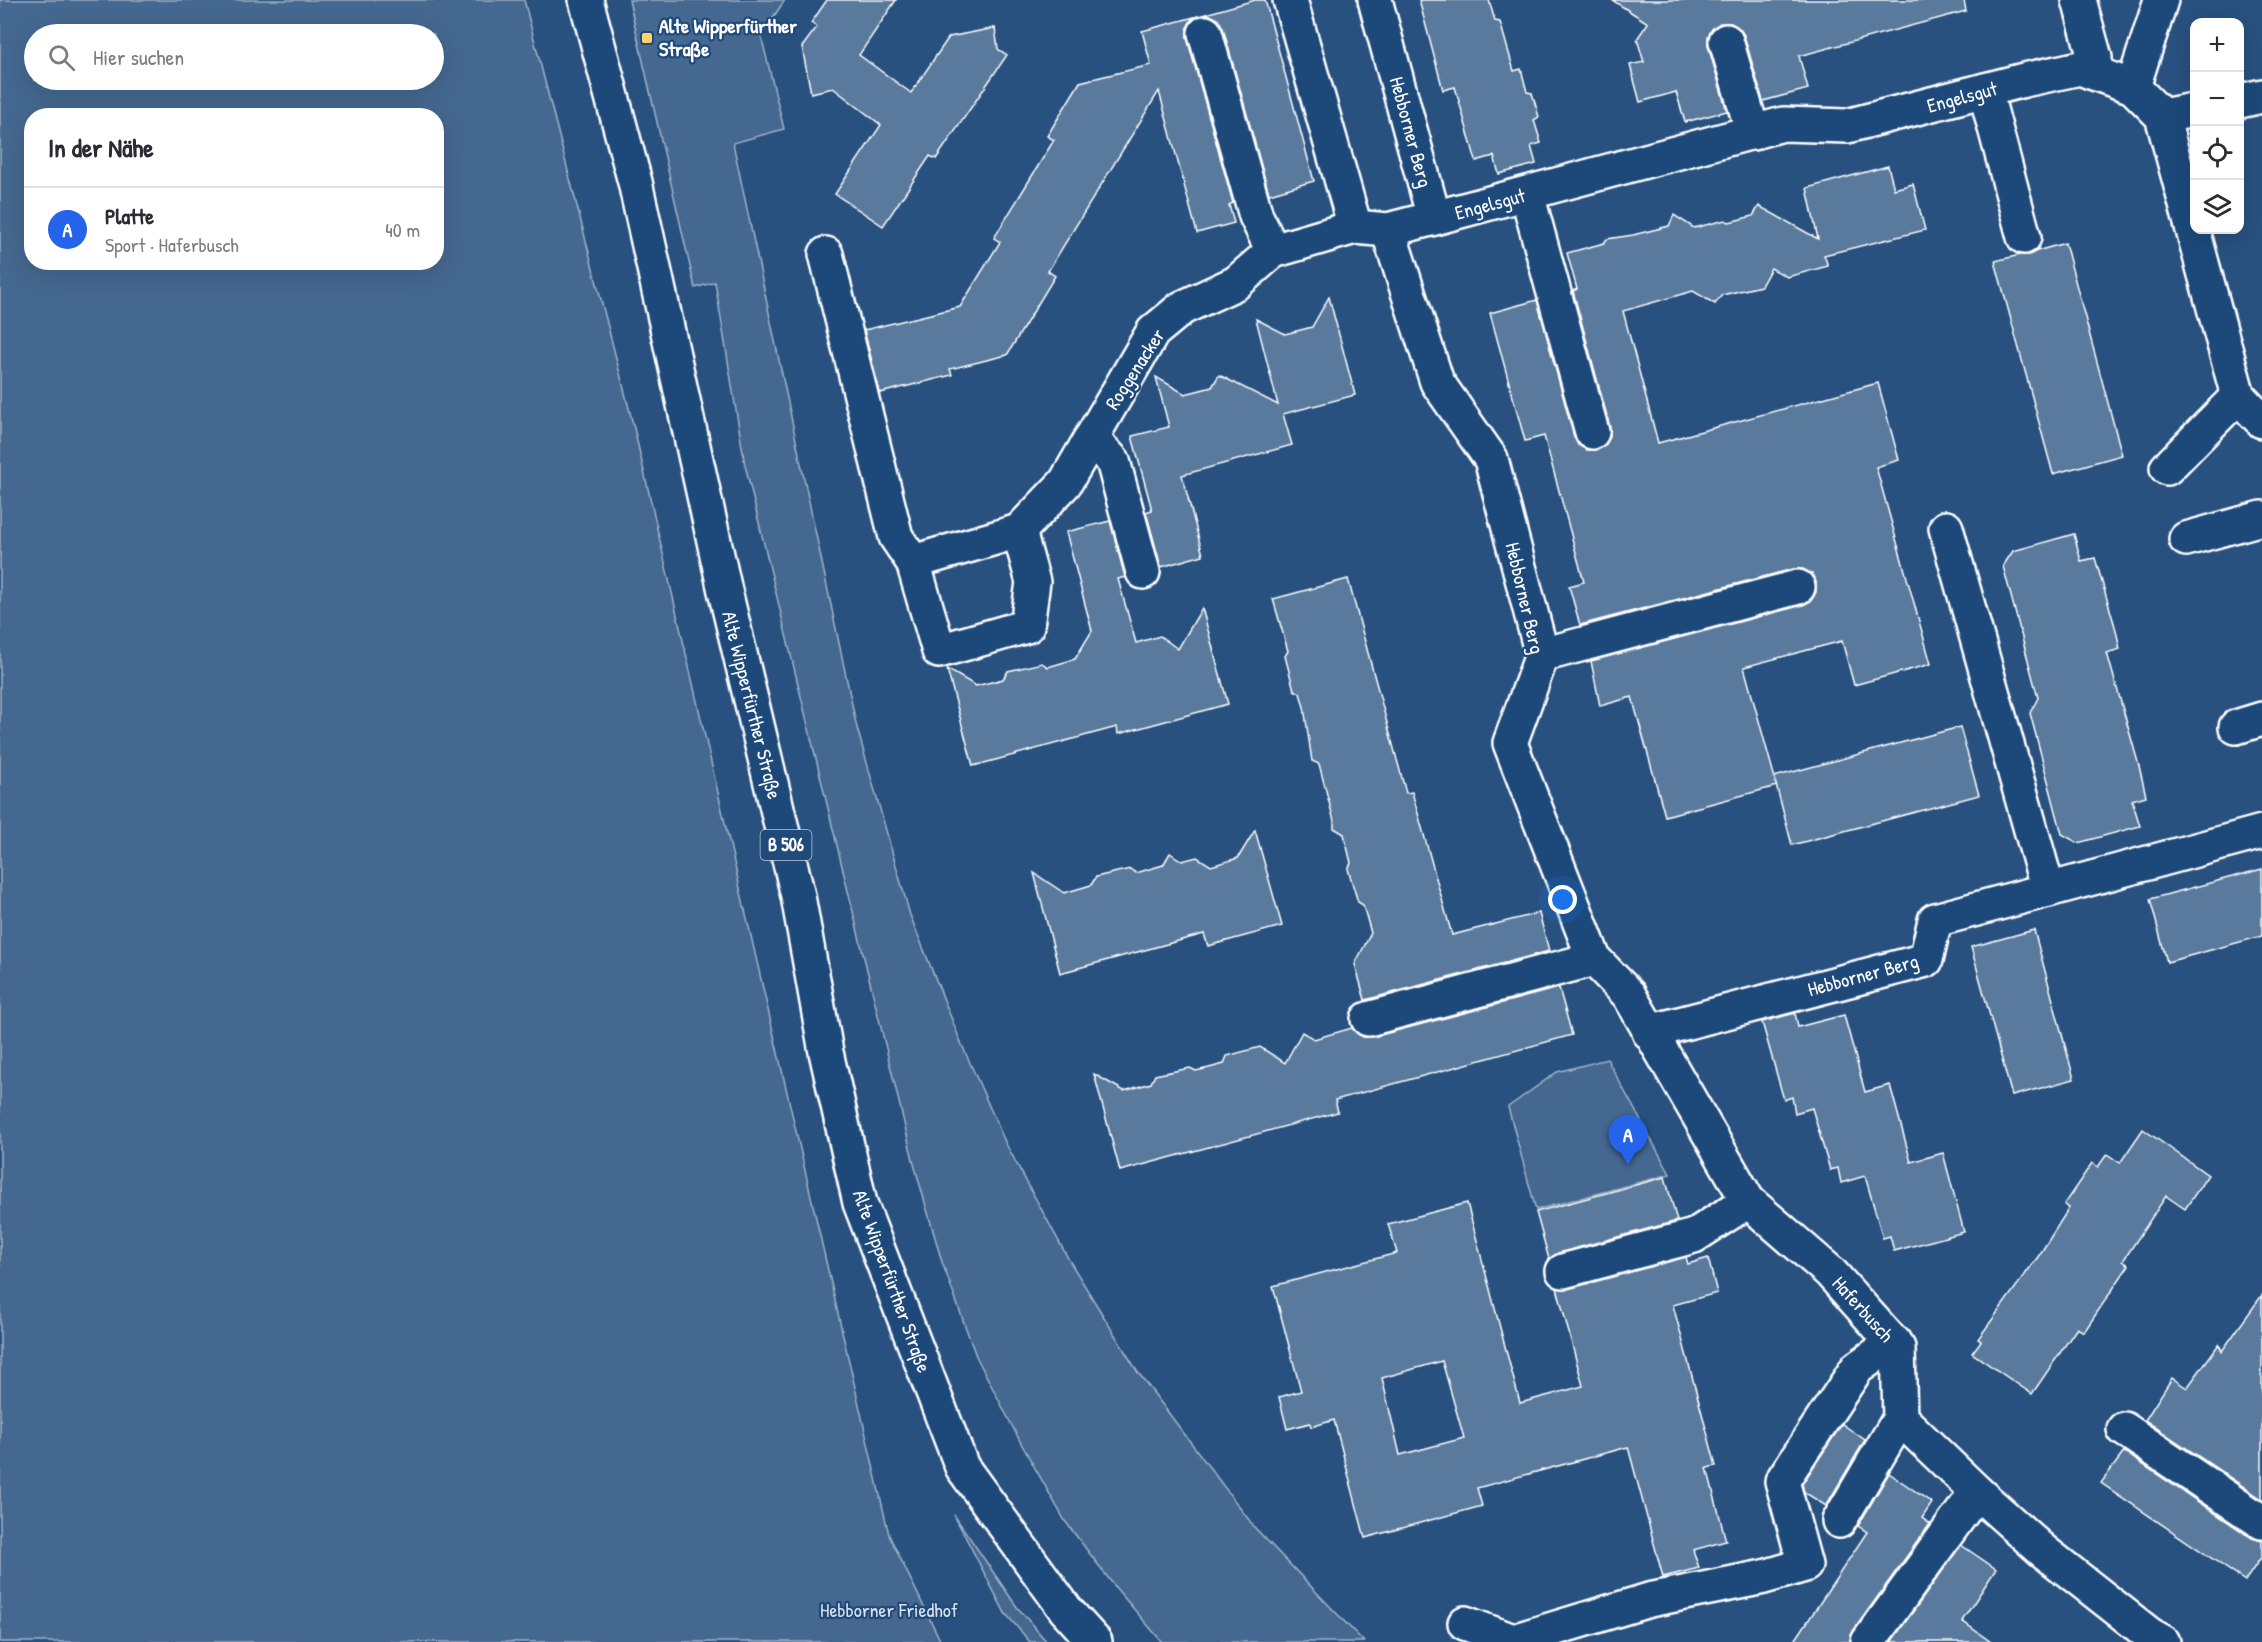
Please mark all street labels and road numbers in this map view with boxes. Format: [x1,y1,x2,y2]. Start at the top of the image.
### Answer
street label: Hebborner Berg [1384,74,1439,190]
street label: Engelsgut [1924,74,2001,119]
street label: Engelsgut [1452,181,1529,226]
street label: Roggenacker [1098,323,1171,414]
street label: Hebborner Berg [1500,540,1551,656]
street label: Alte Wipperfürther Straße [716,608,789,802]
road number: B 506 [760,830,812,860]
street label: Hebborner Berg [1805,947,1921,1002]
street label: Alte Wipperfürther Straße [847,1186,938,1376]
street label: Haferbusch [1827,1270,1900,1347]

